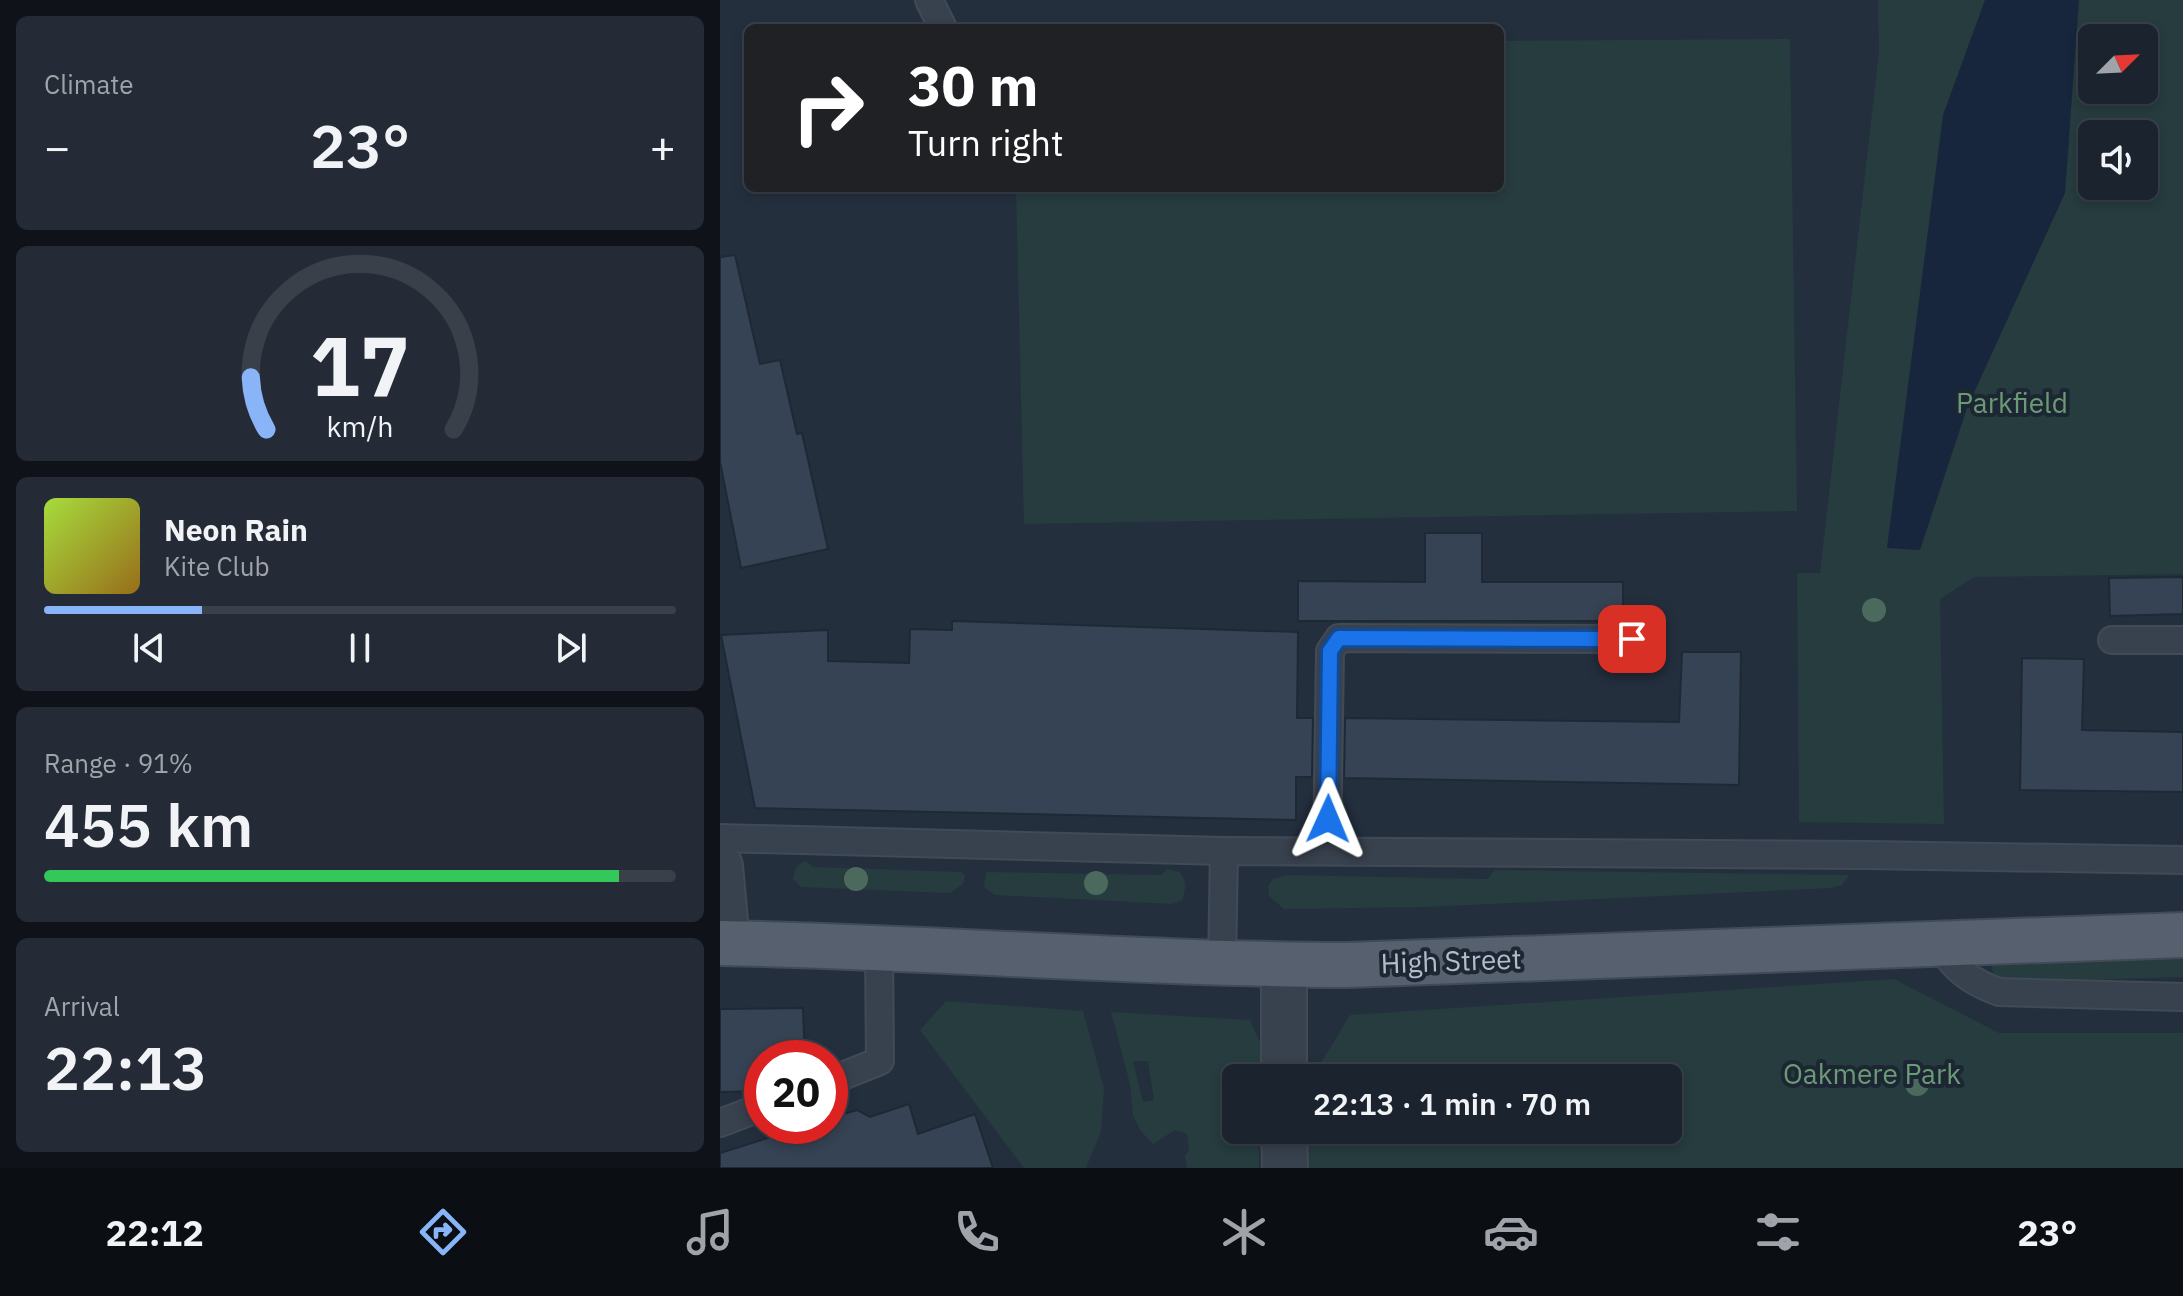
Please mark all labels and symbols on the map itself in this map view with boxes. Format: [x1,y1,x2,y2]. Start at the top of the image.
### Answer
north arrow [2078,24,2158,104]
park label: Parkfield [1956,384,2068,421]
pin [1598,605,1666,673]
position arrow [1286,777,1370,861]
street label: High Street [1380,940,1522,981]
speed limit sign: 20 [744,1040,848,1144]
park label: Oakmere Park [1783,1055,1961,1092]

